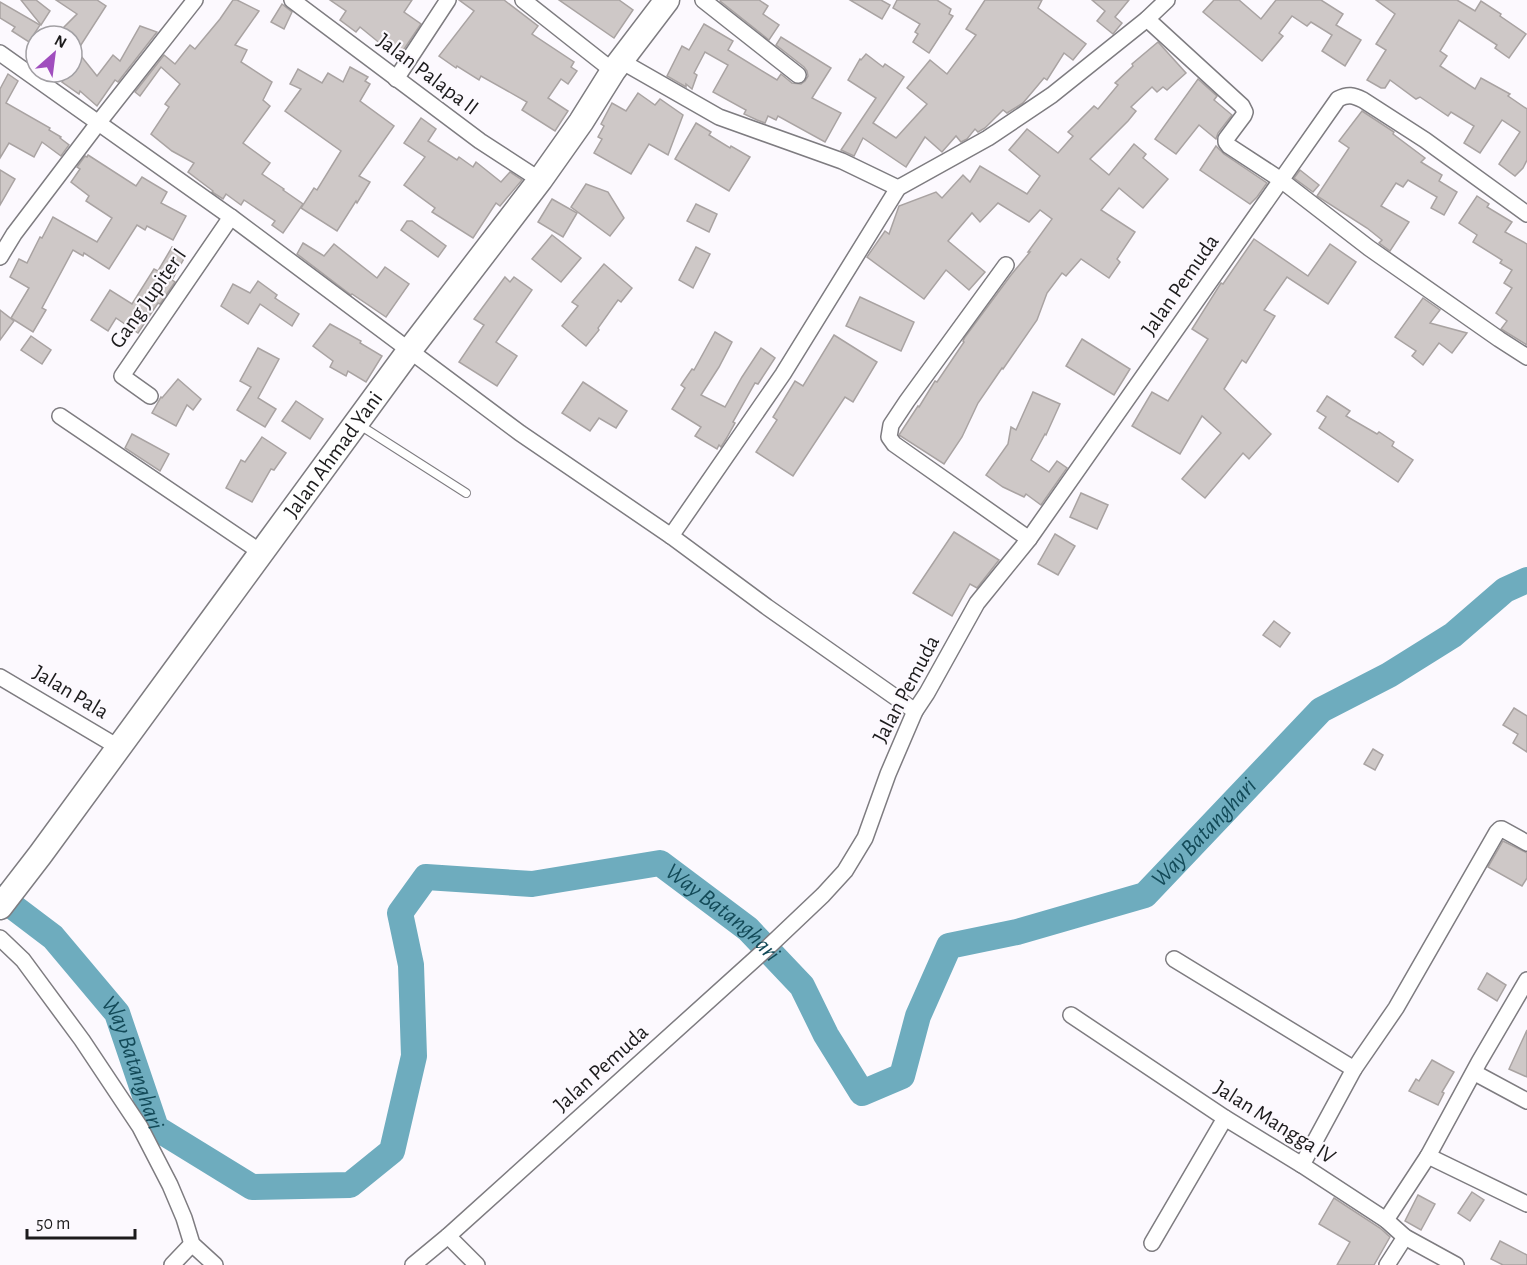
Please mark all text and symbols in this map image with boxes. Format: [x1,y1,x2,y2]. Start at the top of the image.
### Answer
north arrow [24,24,84,84]
street label: Jalan Palapa II [373,29,483,119]
text: N [52,32,69,51]
street label: Jalan Pemuda [1137,230,1223,340]
street label: Gang Jupiter I [106,244,190,352]
street label: Jalan Ahmad Yani [280,387,387,522]
street label: Jalan Pemuda [869,632,943,746]
street label: Jalan Pala [30,661,112,723]
water label: Way Batanghari [1147,774,1261,892]
water label: Way Batanghari [661,859,784,966]
water label: Way Batanghari [96,992,168,1133]
street label: Jalan Pemuda [550,1020,652,1116]
street label: Jalan Mangga IV [1211,1076,1340,1168]
scale bar [27,1202,135,1240]
text: 50 m [36,1215,70,1233]

